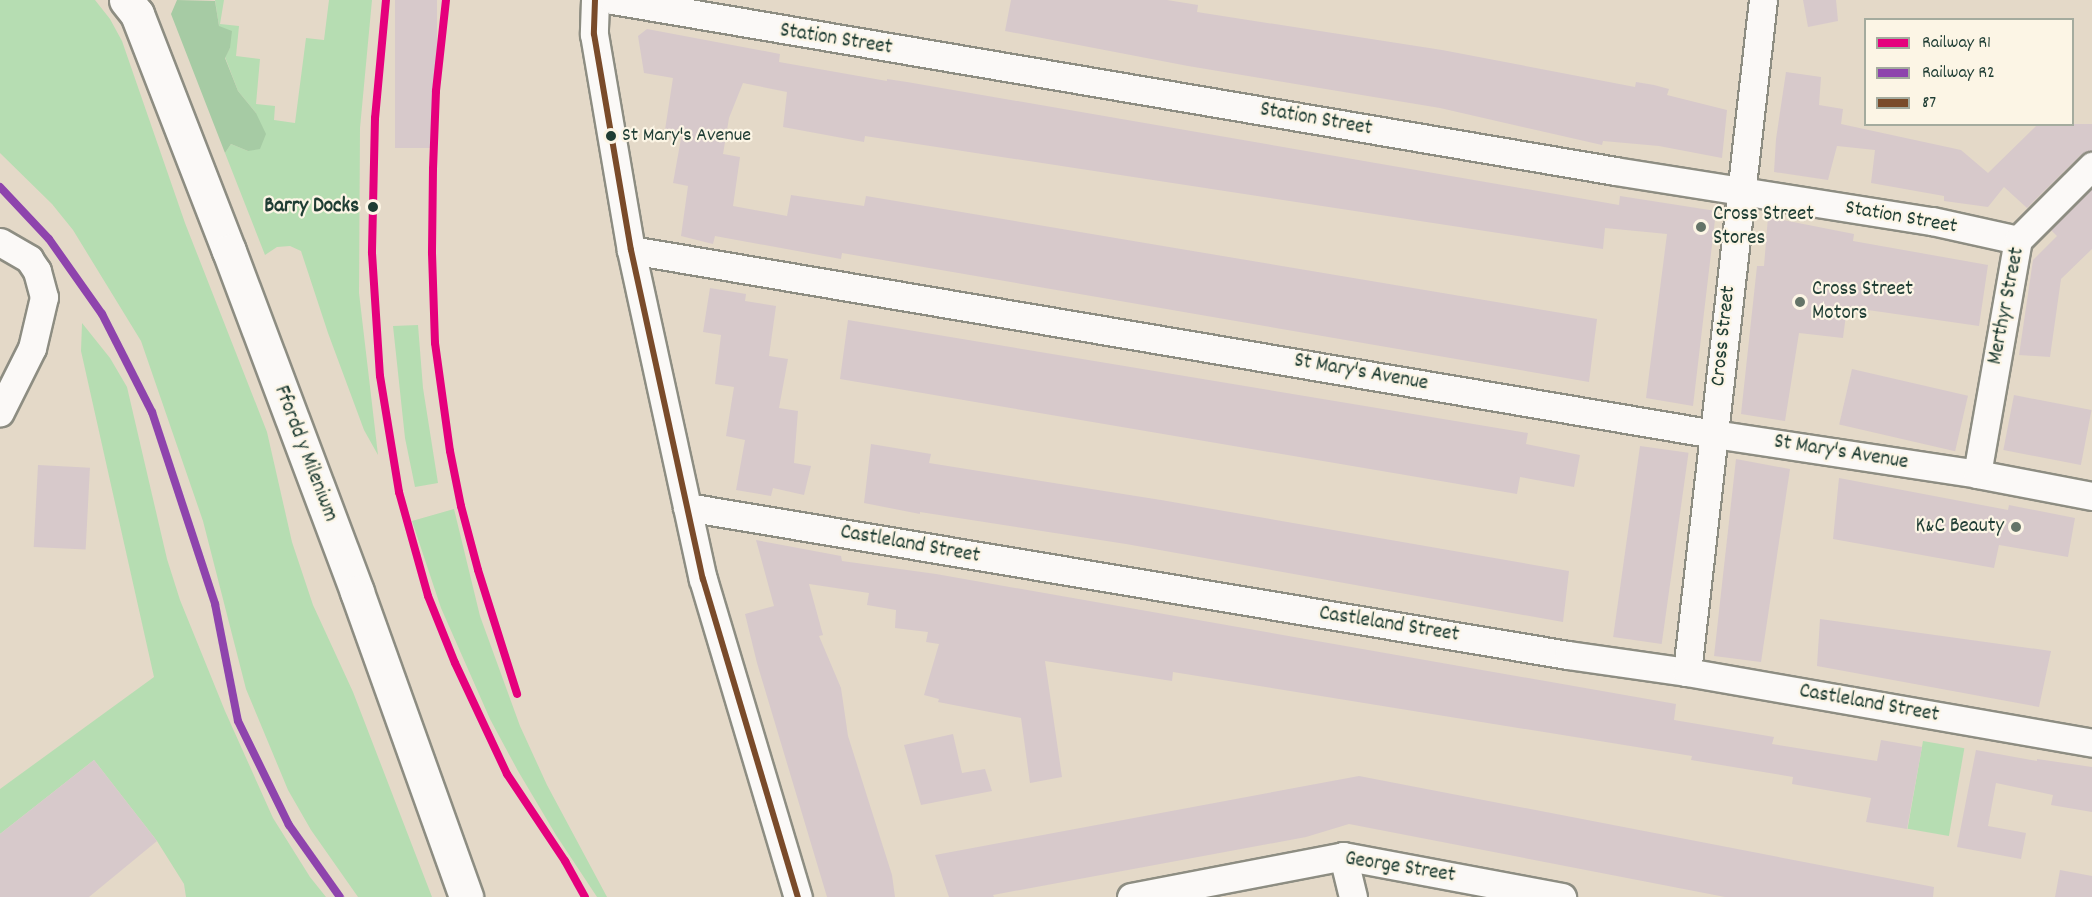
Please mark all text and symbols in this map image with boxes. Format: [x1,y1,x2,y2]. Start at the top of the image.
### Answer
legend [1864,18,2074,126]
street label: Station Street [778,19,894,61]
text: Railway R1 [1922,31,1991,56]
text: Railway R2 [1922,61,1995,86]
text: 87 [1922,91,1936,116]
street label: Station Street [1258,98,1374,142]
place label: St Mary's Avenue [622,124,751,148]
marker: St Mary's Avenue [605,130,617,142]
place label: Barry Docks [264,194,359,220]
street label: Station Street [1843,196,1959,240]
marker: Barry Docks [364,198,382,216]
place label: Cross Street Stores [1713,202,1814,252]
marker: Cross Street Stores [1694,220,1708,234]
street label: Merthyr Street [1983,245,2031,367]
place label: Cross Street Motors [1812,277,1913,327]
street label: Cross Street [1706,284,1742,388]
marker: Cross Street Motors [1793,295,1807,309]
street label: St Mary's Avenue [1292,349,1430,397]
street label: Ffordd y Mileniwm [268,382,342,526]
street label: St Mary's Avenue [1772,430,1910,476]
place label: K&C Beauty [1916,514,2004,540]
street label: Castleland Street [838,520,982,570]
marker: K&C Beauty [2009,520,2023,534]
street label: Castleland Street [1317,602,1461,648]
street label: Castleland Street [1797,679,1941,729]
street label: George Street [1343,847,1457,889]

